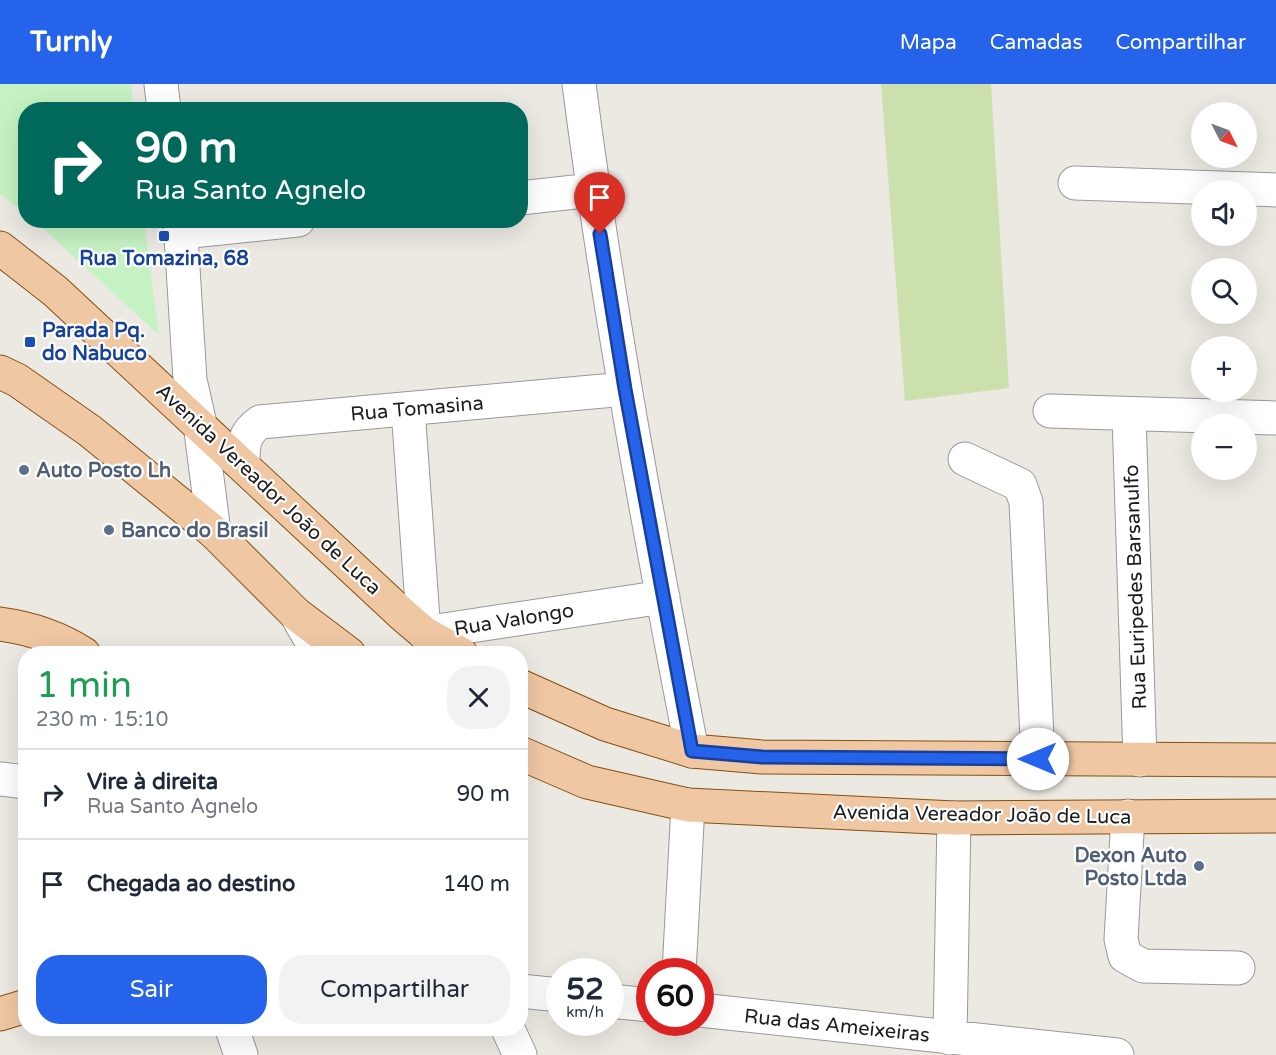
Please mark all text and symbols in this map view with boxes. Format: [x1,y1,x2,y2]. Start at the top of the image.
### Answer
text: Turnly [30,25,112,59]
text: Mapa [900,30,957,55]
text: Camadas [990,30,1082,55]
text: Compartilhar [1115,30,1246,55]
north arrow [1191,102,1257,168]
map controls [1191,102,1257,480]
text: 90 m [135,123,237,174]
icon: right [36,126,114,204]
pin [574,172,625,234]
text: Rua Santo Agnelo [135,174,366,207]
button: sound [1191,180,1257,246]
icon: arrive [583,181,616,214]
marker: Rua Tomazina, 68 [157,229,171,243]
place label: Rua Tomazina, 68 [79,247,249,271]
button: search [1191,258,1257,324]
place label: Parada Pq. do Nabuco [42,319,147,366]
marker: Parada Pq. do Nabuco [23,335,37,349]
button: + [1191,336,1257,402]
street label: Avenida Vereador João de Luca [151,379,386,600]
street label: Rua Tomasina [350,391,485,427]
button: − [1191,414,1257,480]
place label: Auto Posto Lh [36,459,171,483]
marker: Auto Posto Lh [17,463,31,477]
street label: Rua Euripedes Barsanulfo [1120,464,1152,710]
place label: Banco do Brasil [121,519,268,543]
marker: Banco do Brasil [102,523,116,537]
street label: Rua Valongo [453,599,576,641]
text: 1 min [36,664,132,707]
button: close [447,666,510,729]
text: 230 m · 15:10 [36,708,168,732]
position arrow [1006,727,1070,791]
text: Vire à direita [87,769,218,795]
icon: right [36,778,69,811]
text: 90 m [456,781,510,807]
text: Rua Santo Agnelo [87,795,258,819]
street label: Avenida Vereador João de Luca [832,800,1132,830]
place label: Dexon Auto Posto Ltda [1075,844,1187,891]
marker: Dexon Auto Posto Ltda [1192,859,1206,873]
icon: arrive [36,868,69,901]
text: Chegada ao destino [87,871,295,897]
text: 140 m [443,871,510,897]
button: Sair [36,955,267,1024]
button: Compartilhar [279,955,510,1024]
speed limit sign: 60 [636,958,714,1036]
text: 52 [566,971,604,1008]
text: km/h [566,1003,604,1021]
street label: Rua das Ameixeiras [743,1004,931,1048]

